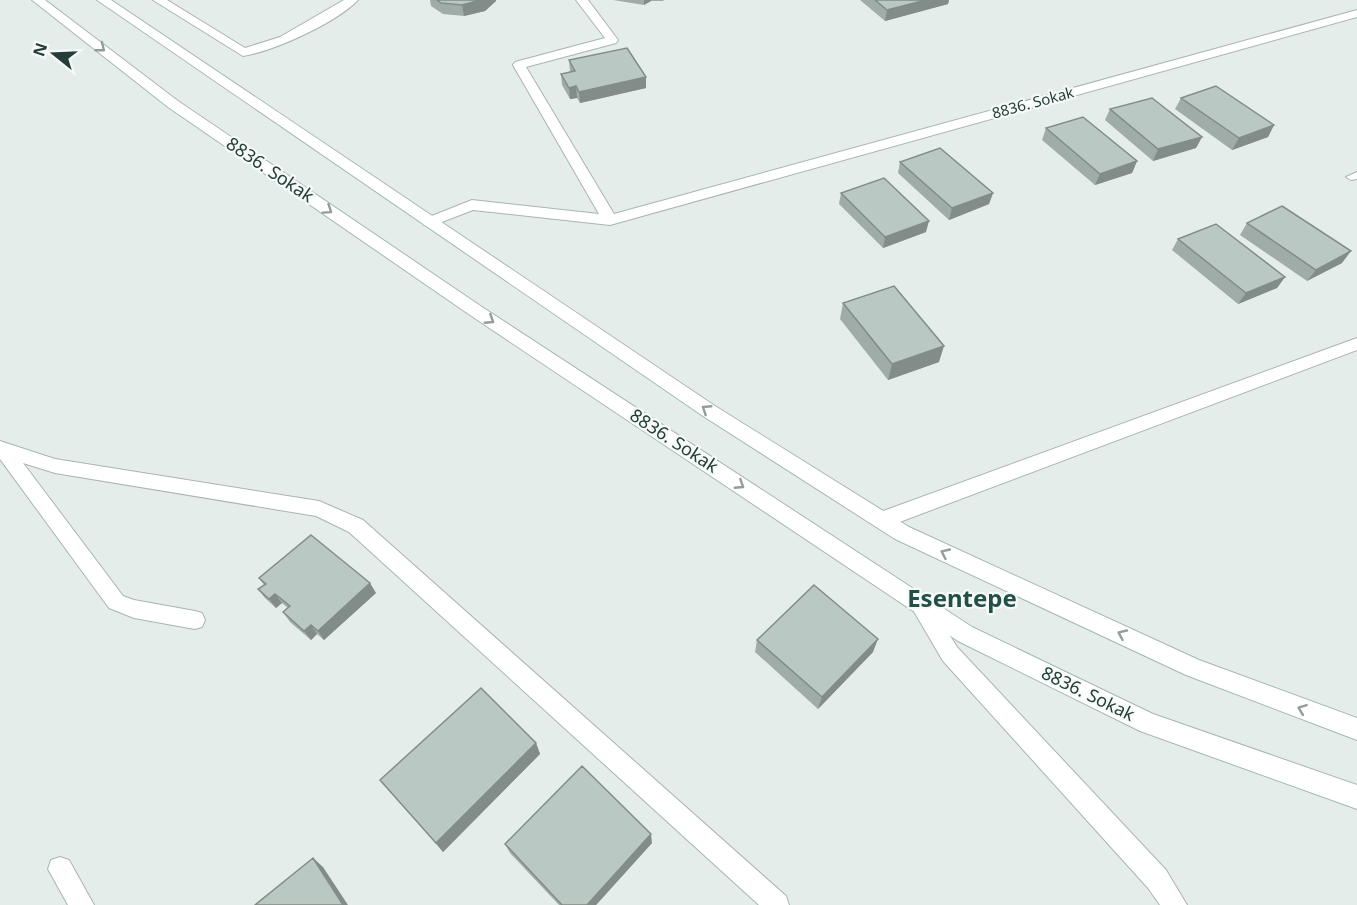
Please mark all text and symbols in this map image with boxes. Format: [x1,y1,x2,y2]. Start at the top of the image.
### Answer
north arrow [24,24,84,84]
text: N [27,40,52,59]
one-way arrow [94,41,105,52]
street label: 8836. Sokak [990,82,1076,123]
street label: 8836. Sokak [222,131,319,208]
one-way arrow [322,203,333,214]
one-way arrow [483,312,494,323]
street label: 8836. Sokak [626,403,724,478]
one-way arrow [702,405,713,416]
one-way arrow [733,478,744,489]
one-way arrow [941,548,952,560]
district label: Esentepe [907,581,1017,614]
one-way arrow [1118,630,1129,642]
street label: 8836. Sokak [1038,660,1139,726]
one-way arrow [1297,703,1308,716]

